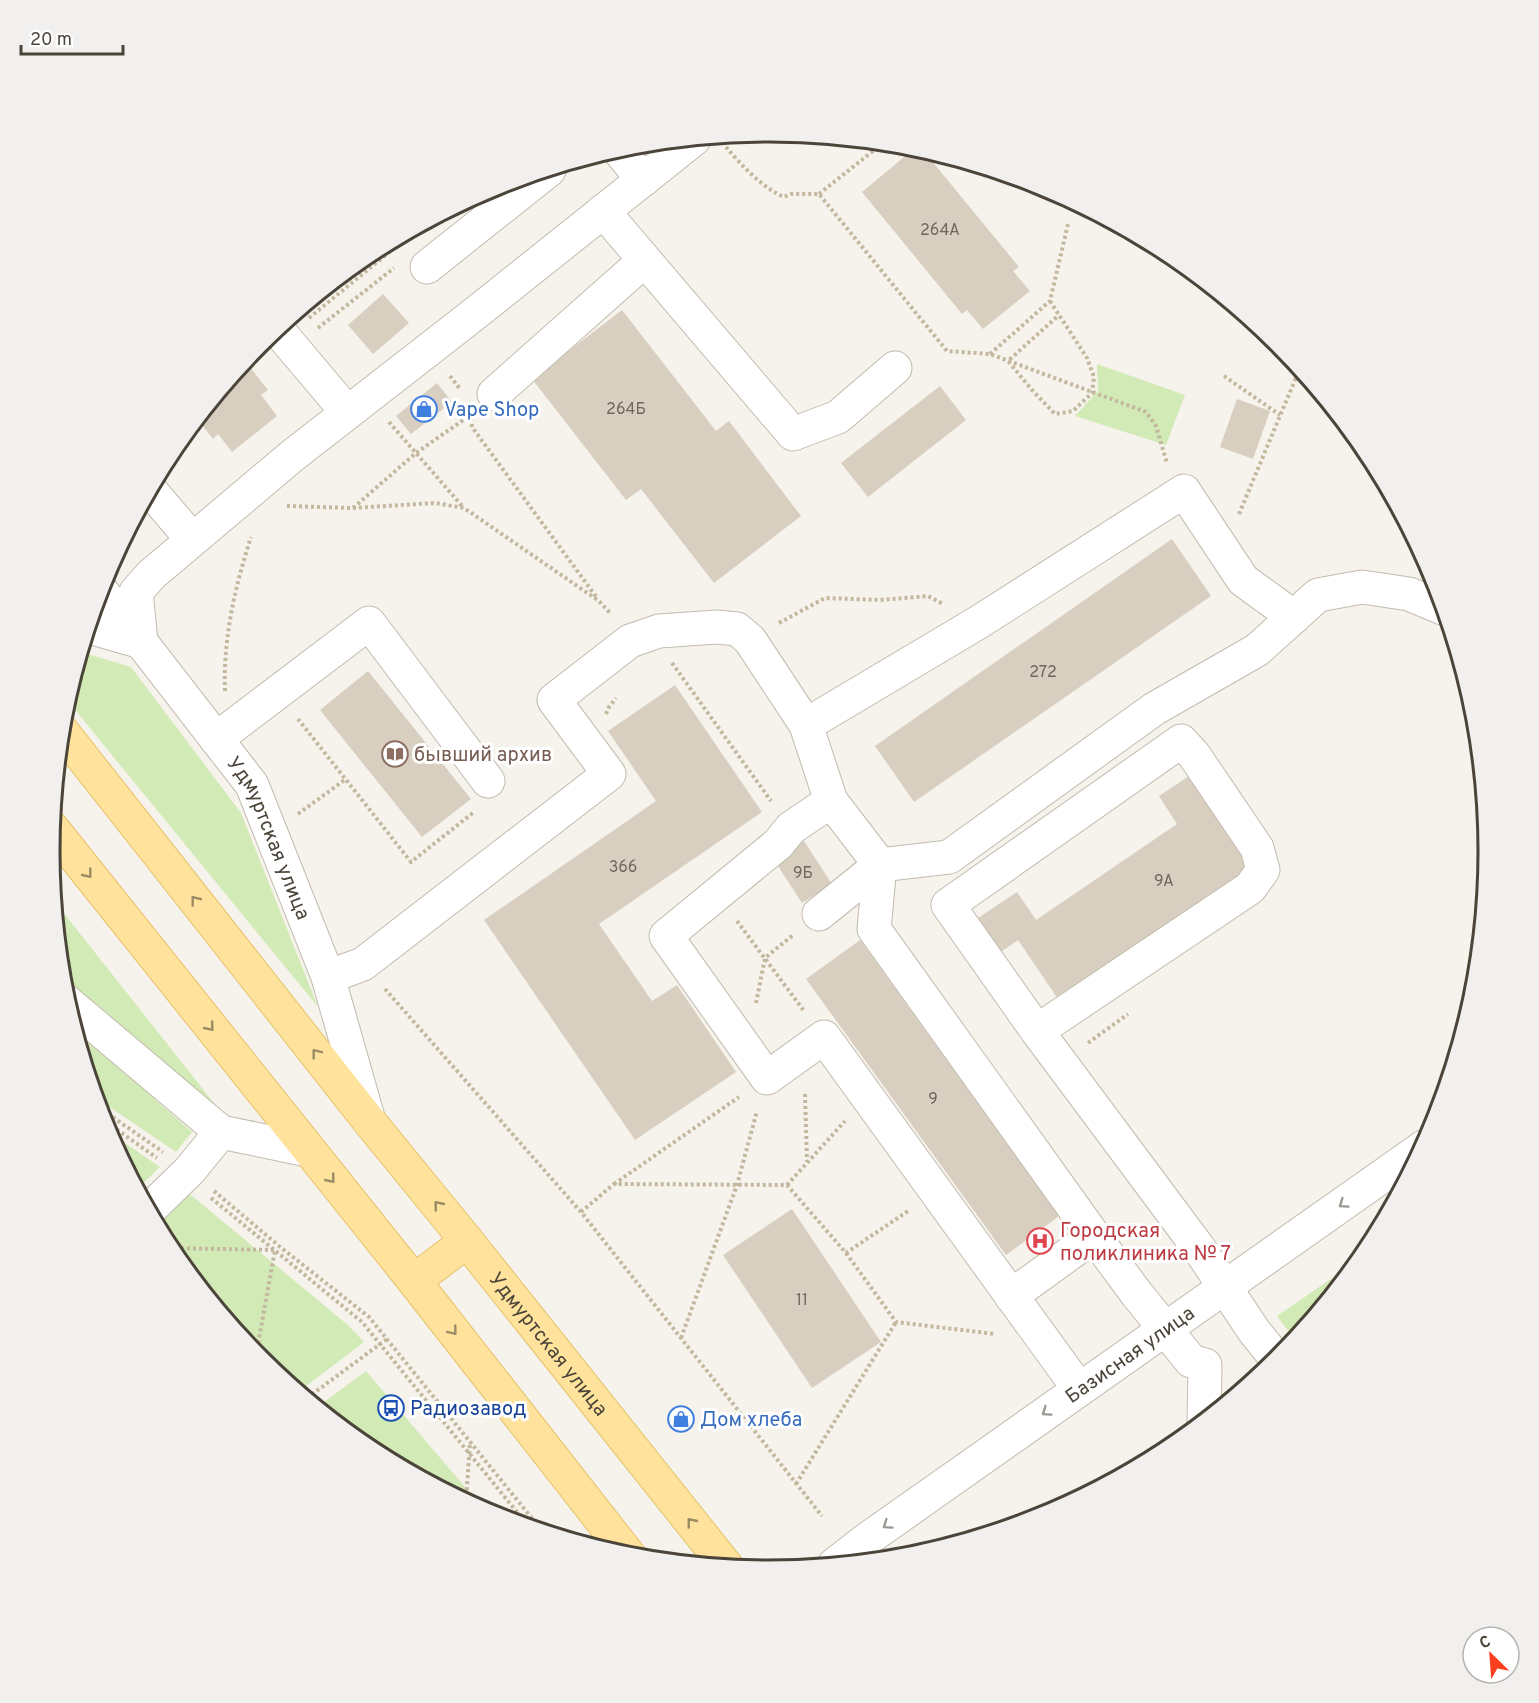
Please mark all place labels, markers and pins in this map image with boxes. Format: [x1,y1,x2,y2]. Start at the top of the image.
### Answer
shop icon: Vape Shop [409,394,439,424]
place label: Vape Shop [444,398,539,424]
library icon: бывший архив [380,739,410,769]
place label: бывший архив [414,743,552,769]
place label: Городская поликлиника № 7 [1060,1219,1231,1268]
hospital icon: Городская поликлиника № 7 [1025,1226,1055,1256]
bus stop icon: Радиозавод [376,1393,406,1423]
place label: Радиозавод [410,1397,527,1423]
shop icon: Дом хлеба [666,1404,696,1434]
place label: Дом хлеба [700,1408,802,1434]

